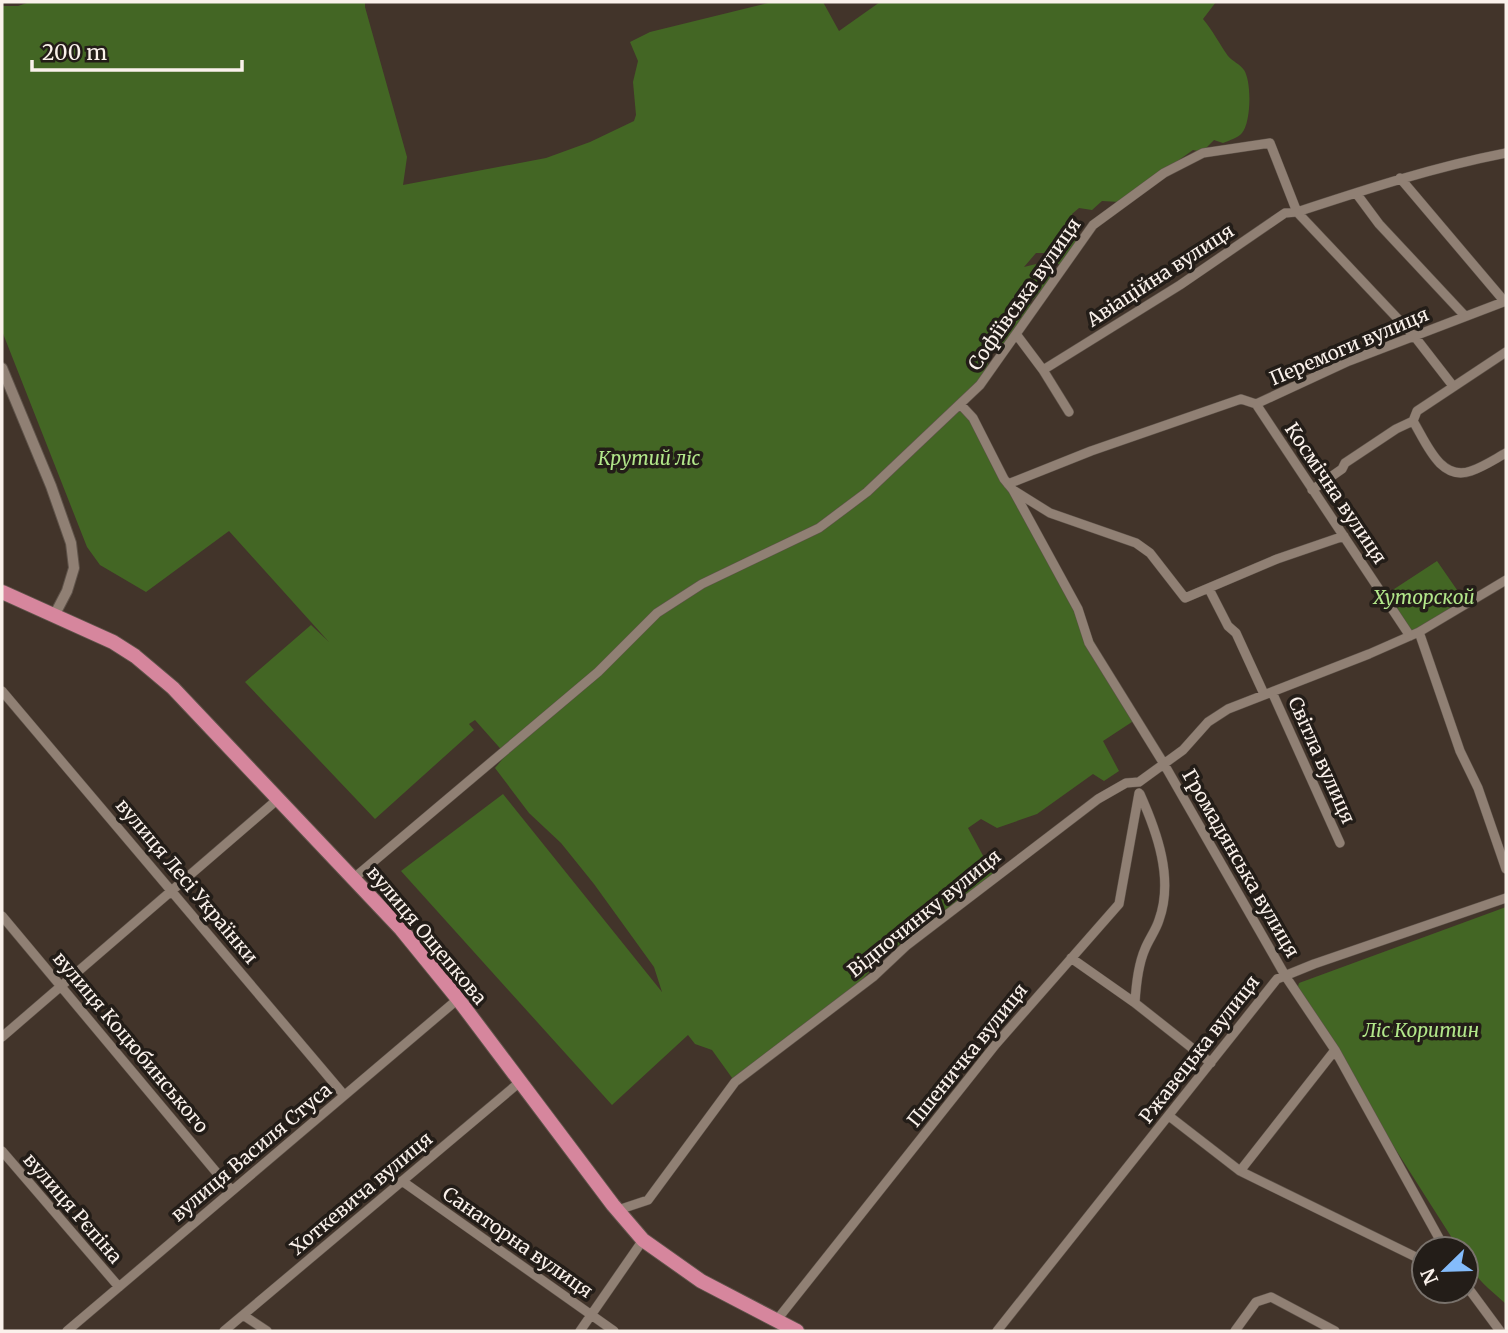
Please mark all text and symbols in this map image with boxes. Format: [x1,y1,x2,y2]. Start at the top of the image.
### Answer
scale bar [32,28,242,72]
text: 200 m [42,39,107,66]
street label: Софіївська вулиця [962,213,1086,375]
street label: Авіаційна вулиця [1081,218,1238,332]
street label: Перемоги вулиця [1266,302,1432,390]
street label: Космічна вулиця [1280,418,1392,568]
park label: Крутий ліс [598,446,701,470]
park label: Хуторской [1372,585,1475,609]
street label: Світла вулиця [1283,693,1361,827]
street label: Громадянська вулиця [1177,765,1305,961]
street label: вулиця Лесі Українки [111,793,263,969]
street label: Відпочинку вулиця [843,844,1005,982]
street label: вулиця Ощепкова [362,861,492,1009]
street label: вулиця Коцюбинського [48,946,214,1138]
street label: Ржавецька вулиця [1134,970,1264,1128]
street label: Пшеничка вулиця [902,978,1032,1132]
park label: Ліс Коритин [1362,1018,1479,1042]
street label: вулиця Василя Стуса [166,1078,336,1226]
street label: Хоткевича вулиця [285,1126,437,1260]
street label: вулиця Рєпіна [18,1148,128,1268]
street label: Санаторна вулиця [438,1181,598,1303]
north arrow [1410,1235,1480,1305]
text: N [1415,1265,1443,1288]

